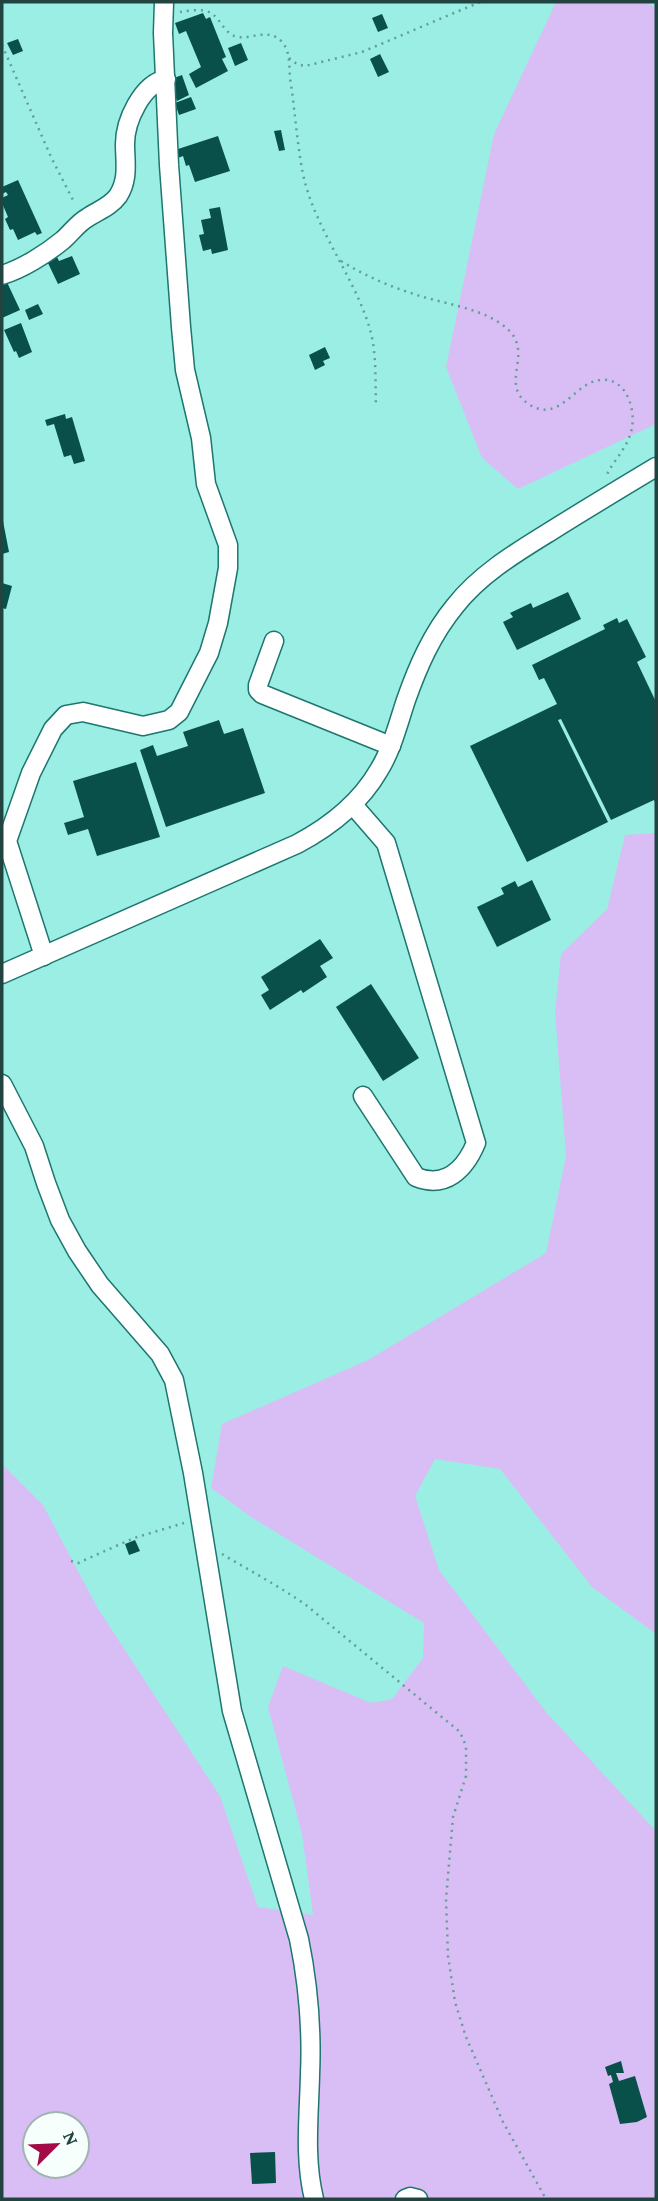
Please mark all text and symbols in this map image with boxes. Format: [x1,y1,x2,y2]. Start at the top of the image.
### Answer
north arrow [21,2110,91,2180]
text: N [59,2128,83,2149]

